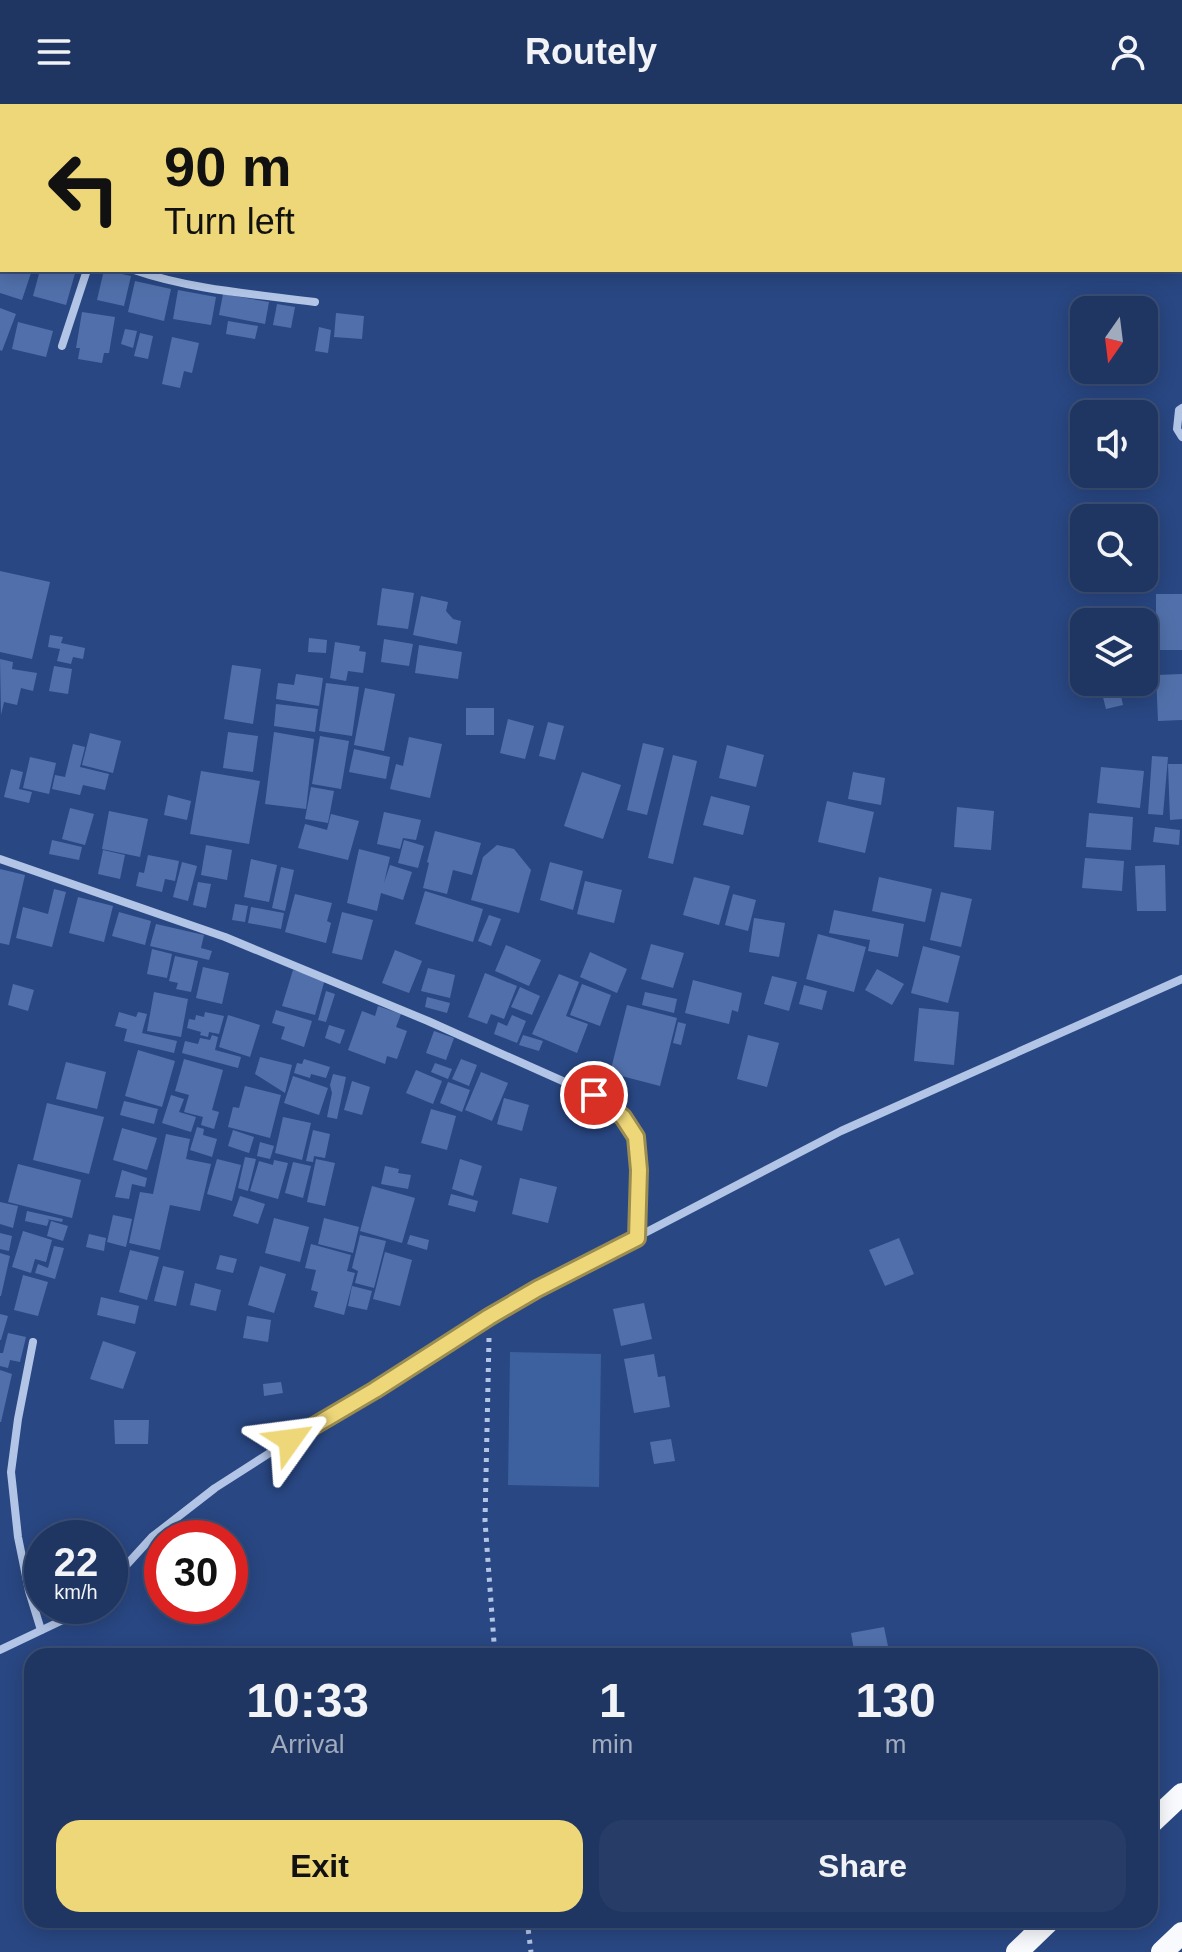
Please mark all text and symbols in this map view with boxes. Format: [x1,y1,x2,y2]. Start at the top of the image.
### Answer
icon: menu [32,30,76,74]
icon: person [1106,30,1150,74]
text: Routely [525,31,657,72]
text: 90 m [164,135,292,198]
icon: left [32,136,136,240]
text: Turn left [164,201,295,242]
north arrow [1070,296,1158,384]
map controls [1070,296,1158,696]
button: sound [1070,400,1158,488]
button: search [1070,504,1158,592]
button: layers [1070,608,1158,696]
pin [560,1061,628,1129]
icon: arrive [572,1073,616,1117]
position arrow [248,1398,332,1482]
speed limit sign: 30 [144,1520,248,1624]
text: 22 [54,1540,98,1584]
text: km/h [54,1581,98,1603]
text: 10:33 [246,1674,369,1727]
text: 1 [599,1674,626,1727]
text: 130 [856,1674,936,1727]
text: Arrival [271,1729,345,1759]
text: min [591,1729,633,1759]
text: m [885,1729,906,1759]
button: Exit [56,1820,583,1912]
button: Share [599,1820,1126,1912]

